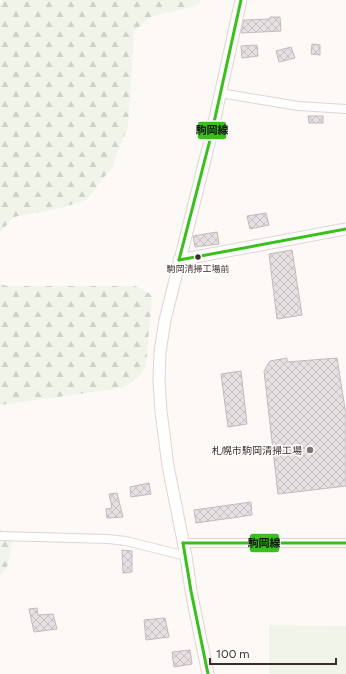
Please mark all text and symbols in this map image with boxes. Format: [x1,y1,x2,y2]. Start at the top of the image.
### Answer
line badge: 駒岡線 [197,121,227,140]
text: 駒岡線 [196,124,229,137]
marker: 駒岡清掃工場前 [193,252,203,262]
place label: 駒岡清掃工場前 [166,263,230,274]
place label: 札幌市駒岡清掃工場 [212,444,302,457]
marker: 札幌市駒岡清掃工場 [305,445,315,455]
line badge: 駒岡線 [249,533,280,553]
text: 駒岡線 [248,537,281,550]
scale bar [210,640,336,666]
text: 100 m [216,647,250,661]

